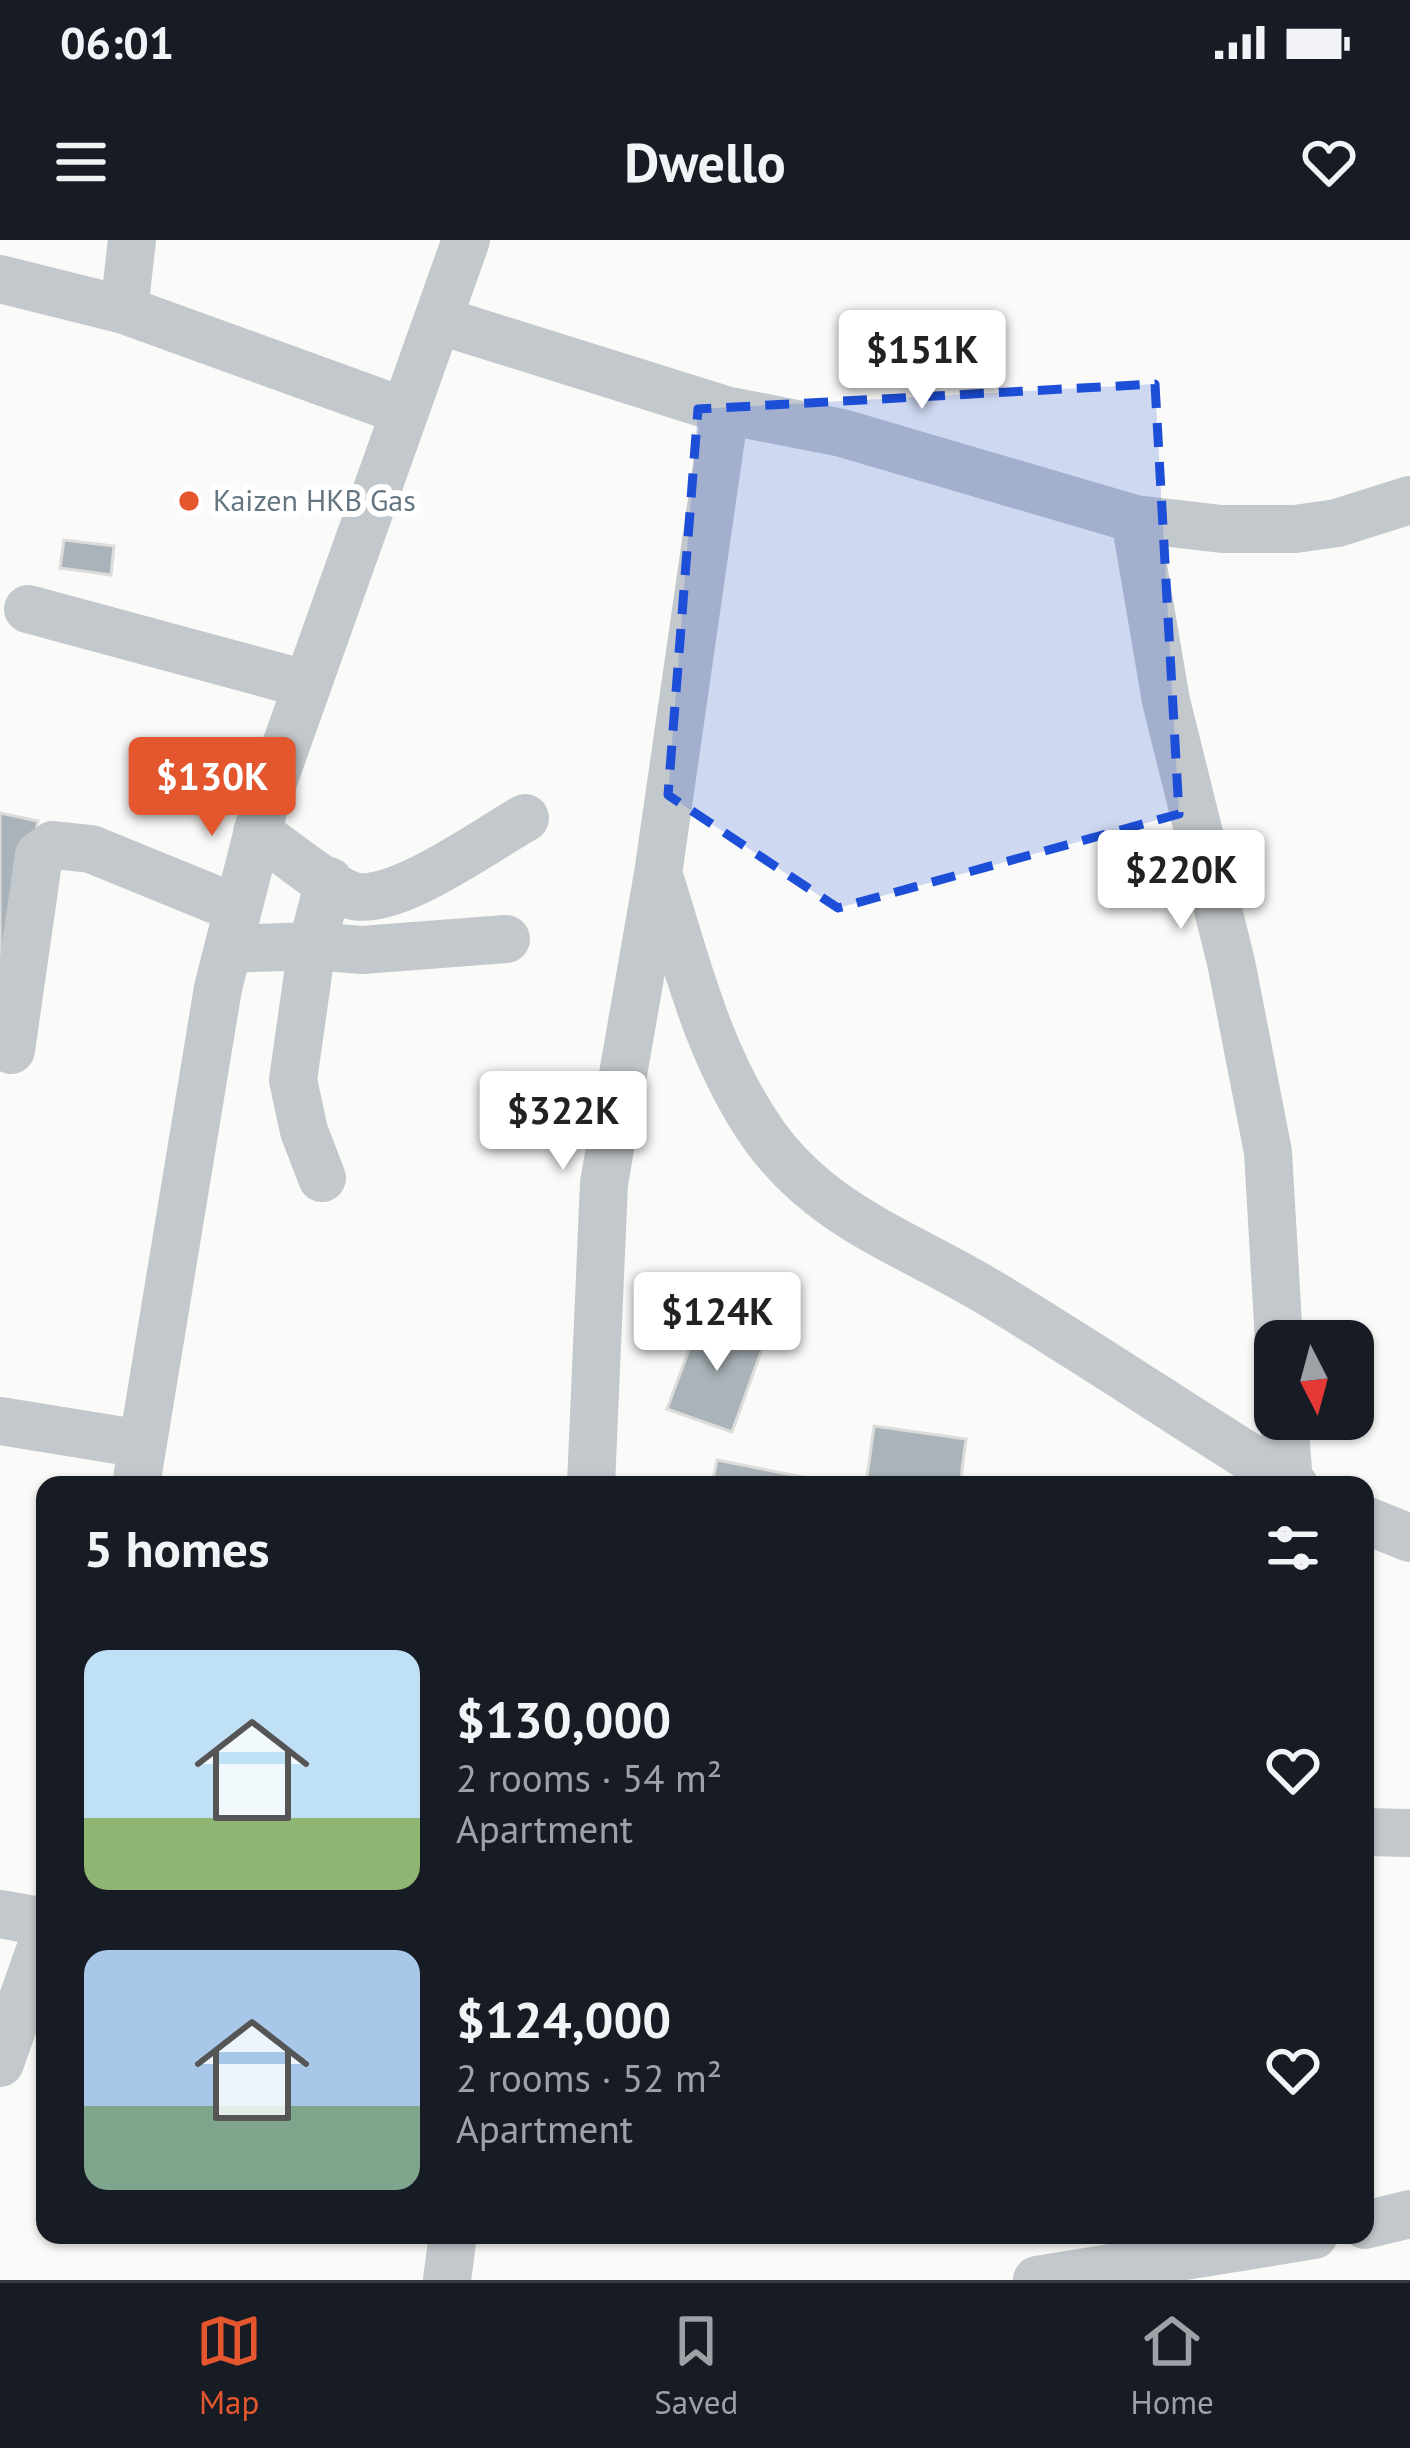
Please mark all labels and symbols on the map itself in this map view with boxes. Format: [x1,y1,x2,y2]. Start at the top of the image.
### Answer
pin: $151K [838,310,1006,412]
place label: Kaizen HKB Gas [213,480,416,519]
marker: Kaizen HKB Gas [176,488,202,514]
pin: $130K [128,737,296,839]
pin: $220K [1097,830,1265,932]
pin: $322K [479,1071,647,1173]
pin: $124K [633,1272,801,1374]
north arrow [1254,1320,1374,1440]

